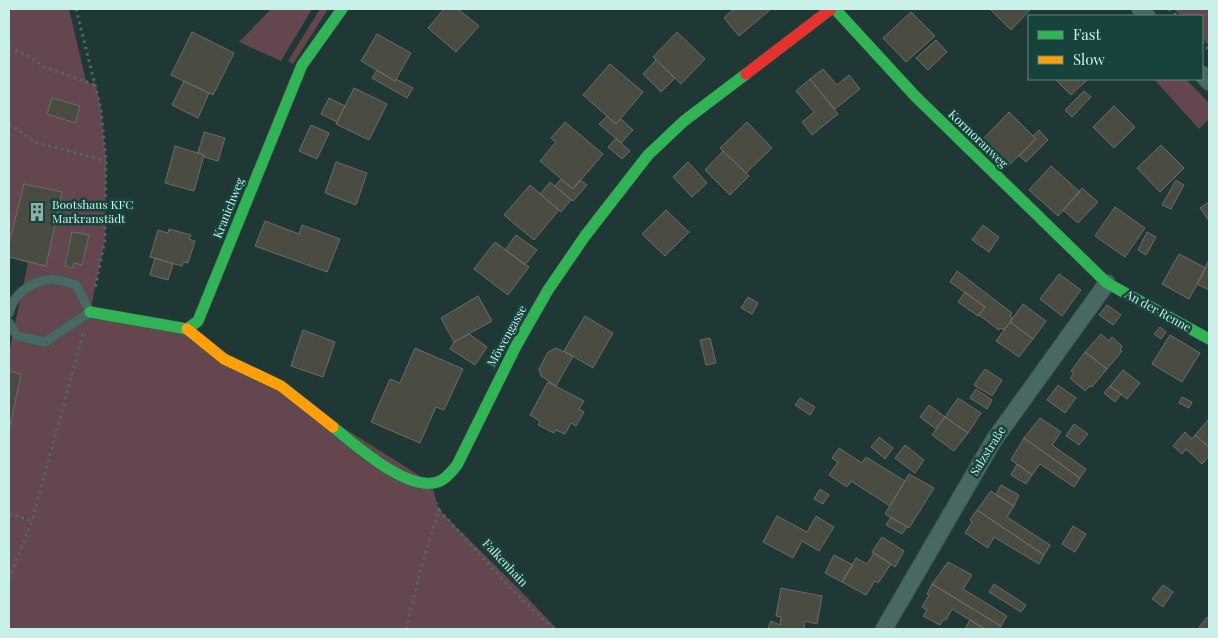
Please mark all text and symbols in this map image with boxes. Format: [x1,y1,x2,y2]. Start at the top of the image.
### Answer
legend [1028,15,1203,80]
text: Fast [1073,24,1102,44]
text: Slow [1073,49,1105,69]
street label: Kormoranweg [945,106,1012,171]
street label: Kranichweg [209,174,248,240]
place label: Bootshaus KFC Markranstädt [52,196,133,226]
building icon: Bootshaus KFC Markranstädt [26,201,48,223]
street label: An der Renne [1122,285,1194,335]
street label: Möwengasse [483,302,530,369]
street label: Salzstraße [966,423,1009,478]
street label: Falkenhain [480,535,532,589]

